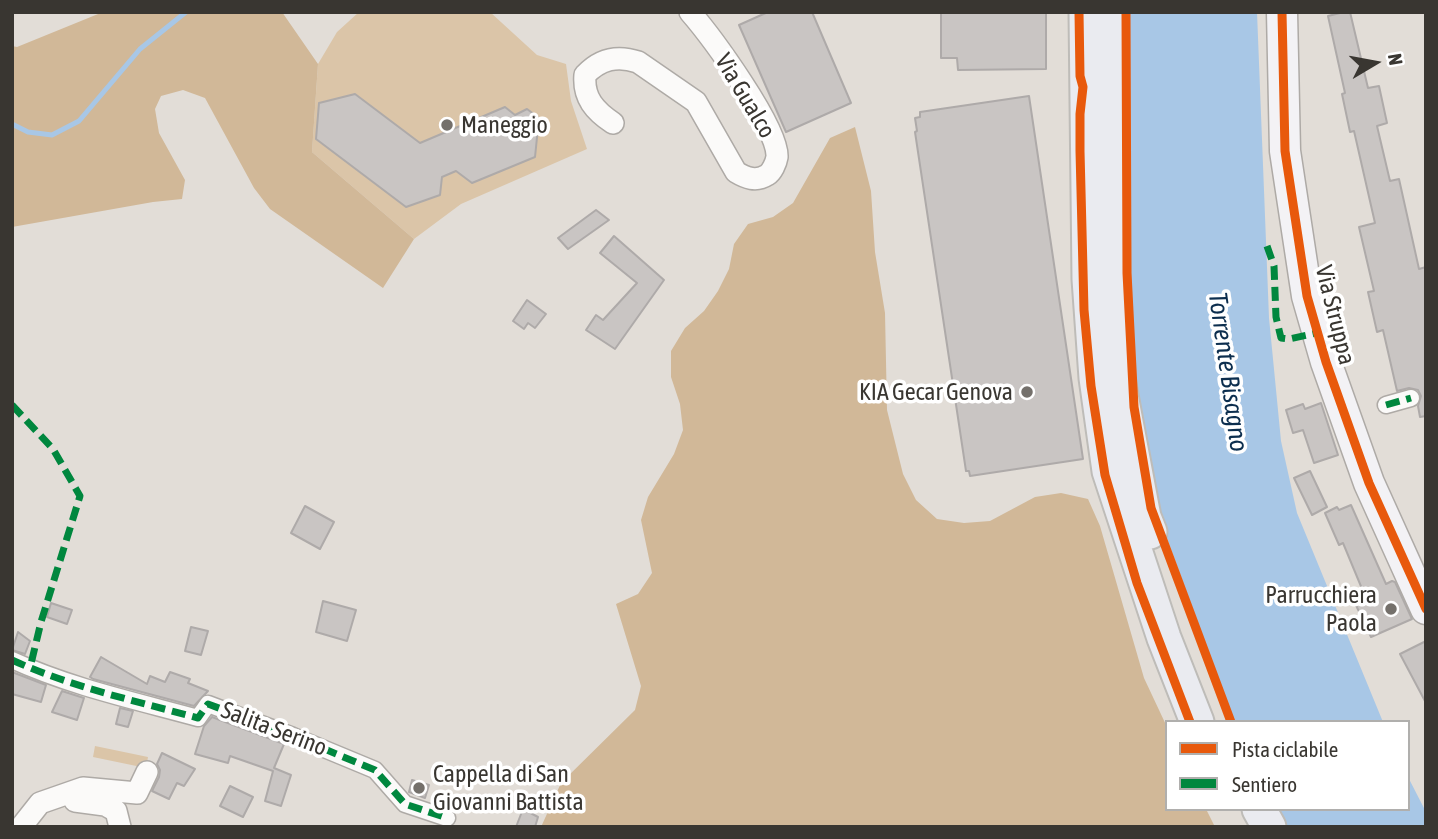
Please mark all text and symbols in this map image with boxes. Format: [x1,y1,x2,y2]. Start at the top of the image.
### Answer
north arrow [1340,28,1410,98]
street label: Via Gualco [709,49,781,143]
text: N [1384,52,1407,67]
place label: Maneggio [461,111,548,139]
marker: Maneggio [439,117,455,133]
street label: Via Struppa [1309,262,1361,368]
water label: Torrente Bisagno [1201,290,1255,454]
place label: KIA Gecar Genova [859,378,1013,406]
marker: KIA Gecar Genova [1019,384,1035,400]
place label: Parrucchiera Paola [1265,581,1377,637]
marker: Parrucchiera Paola [1383,601,1399,617]
street label: Salita Serino [217,696,331,762]
legend [1165,720,1410,811]
text: Pista ciclabile [1232,737,1338,761]
place label: Cappella di San Giovanni Battista [433,760,584,816]
text: Sentiero [1232,772,1297,796]
marker: Cappella di San Giovanni Battista [411,780,427,796]

